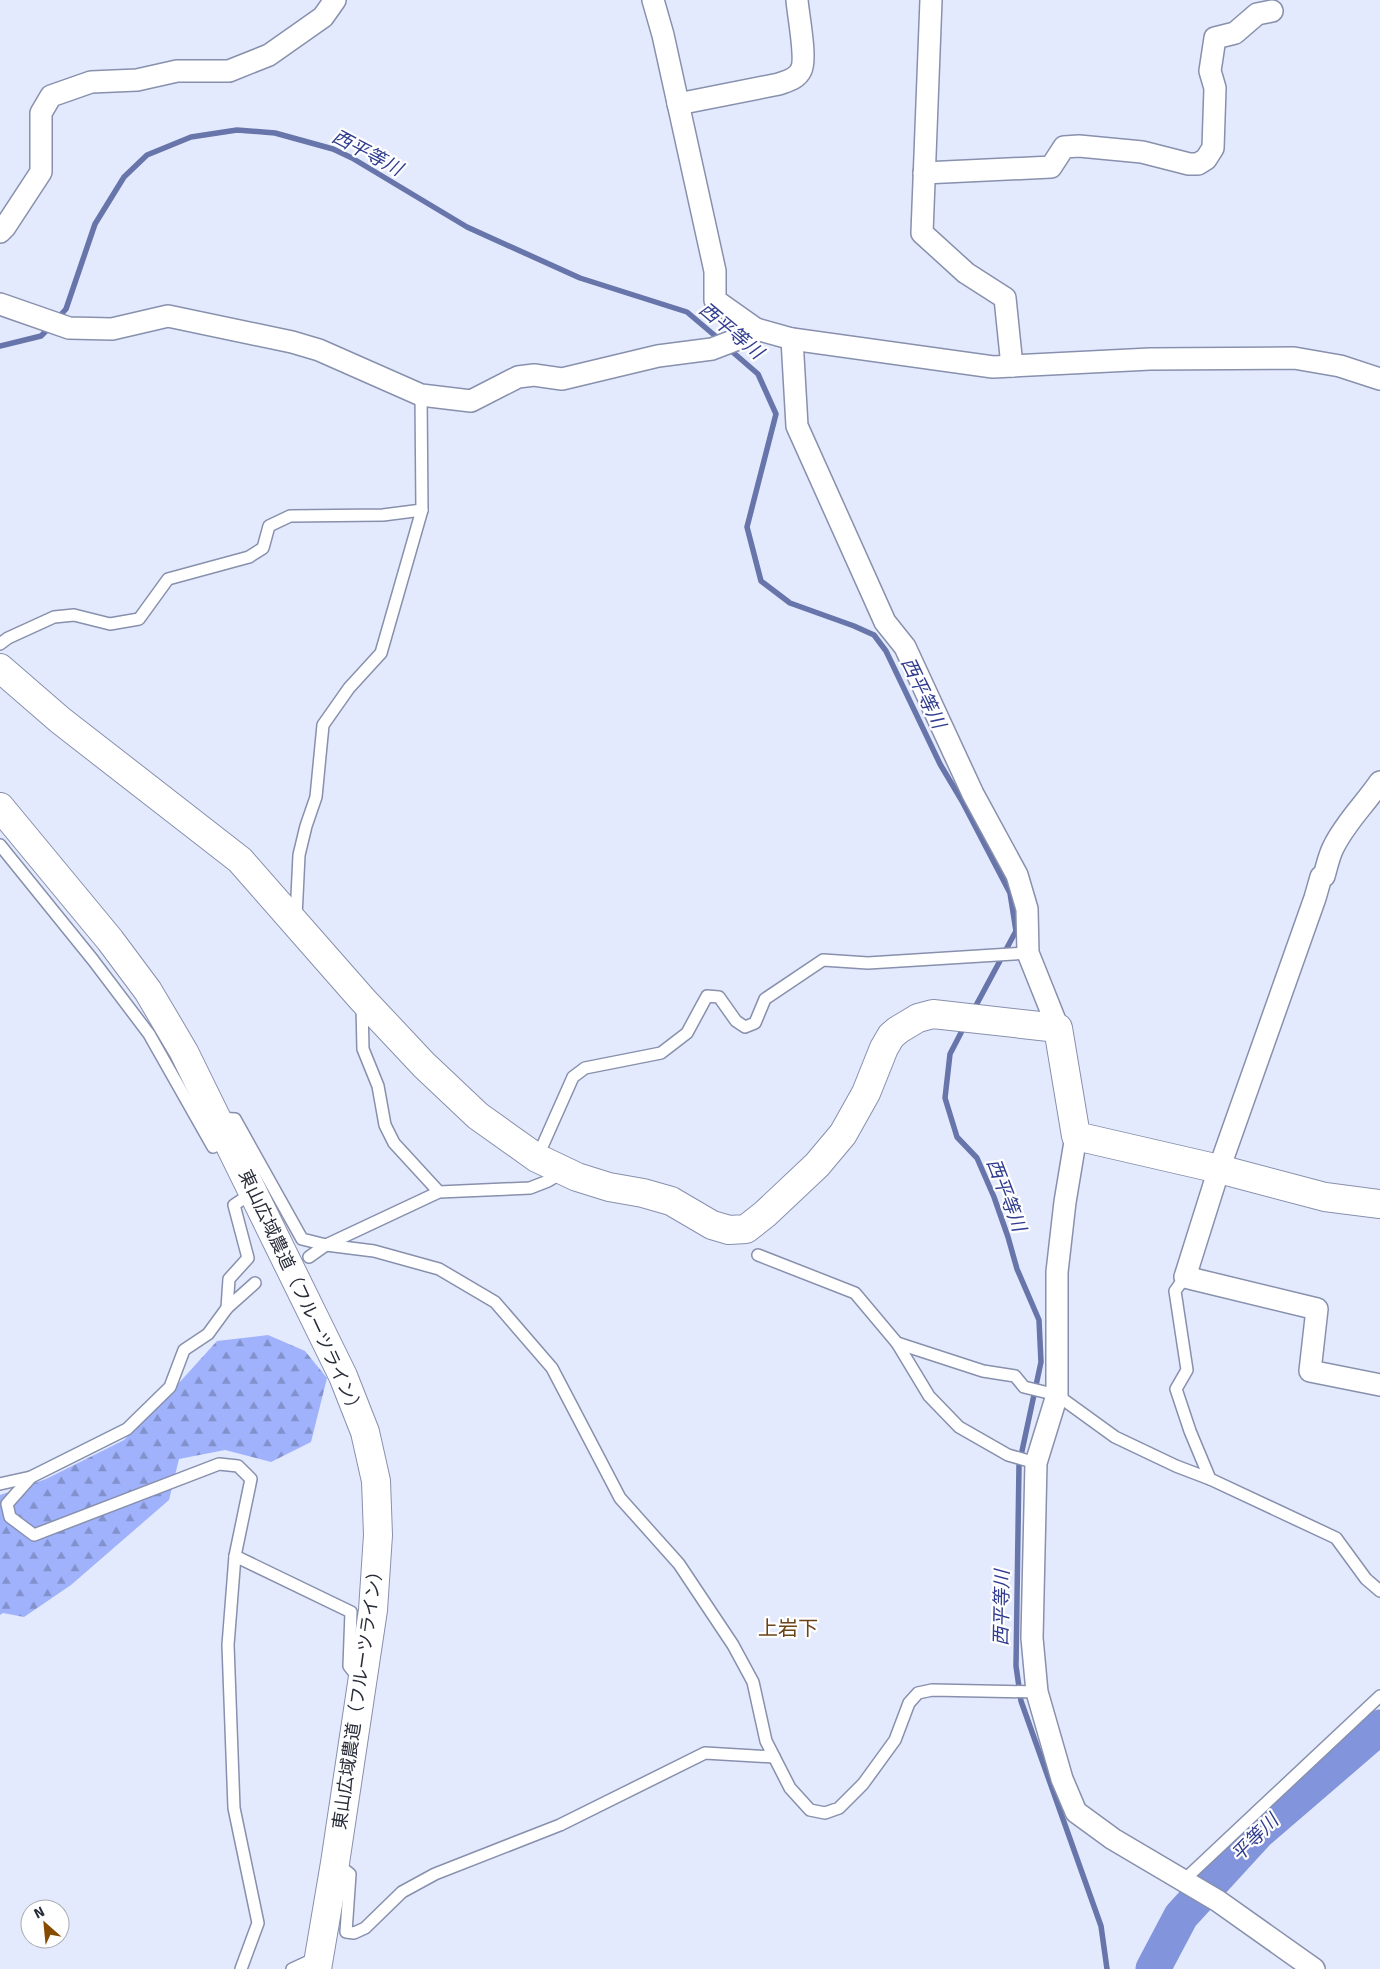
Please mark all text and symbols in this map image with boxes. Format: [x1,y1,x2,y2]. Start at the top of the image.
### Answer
water label: 西平等川 [328,125,408,182]
water label: 西平等川 [694,297,769,366]
water label: 西平等川 [896,654,951,734]
water label: 西平等川 [981,1155,1032,1237]
street label: 東山広域農道（フルーツライン） [234,1166,368,1420]
street label: 東山広域農道（フルーツライン） [328,1561,388,1831]
water label: 西平等川 [989,1568,1015,1646]
district label: 上岩下 [758,1616,818,1641]
water label: 平等川 [1226,1808,1285,1867]
north arrow [20,1899,70,1949]
text: N [31,1903,48,1923]

